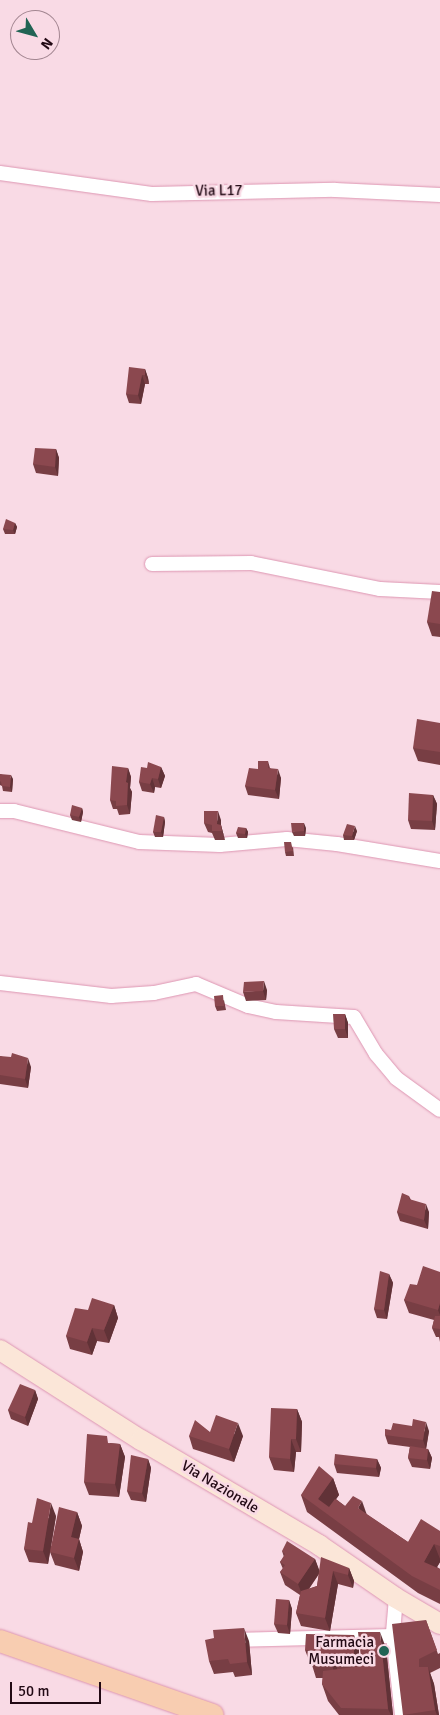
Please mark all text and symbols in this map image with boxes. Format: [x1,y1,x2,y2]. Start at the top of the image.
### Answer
north arrow [10,10,60,60]
text: N [37,35,56,53]
street label: Via L17 [195,182,243,200]
street label: Via Nazionale [178,1457,262,1517]
place label: Farmacia Musumeci [308,1633,374,1668]
marker: Farmacia Musumeci [378,1645,390,1657]
scale bar [12,1672,104,1704]
text: 50 m [18,1682,49,1700]

